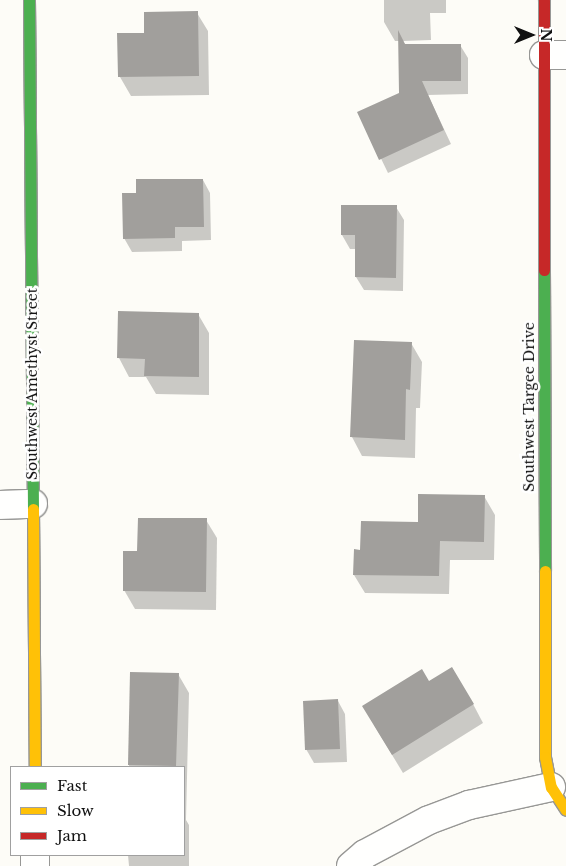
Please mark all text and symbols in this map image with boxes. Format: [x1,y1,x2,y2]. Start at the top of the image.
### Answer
north arrow [506,10,556,60]
text: N [537,28,555,42]
street label: Southwest Amethyst Street [24,288,40,480]
street label: Southwest Targee Drive [521,322,537,492]
legend [10,766,185,856]
text: Fast [57,776,87,795]
text: Slow [57,801,94,820]
text: Jam [57,826,87,845]

